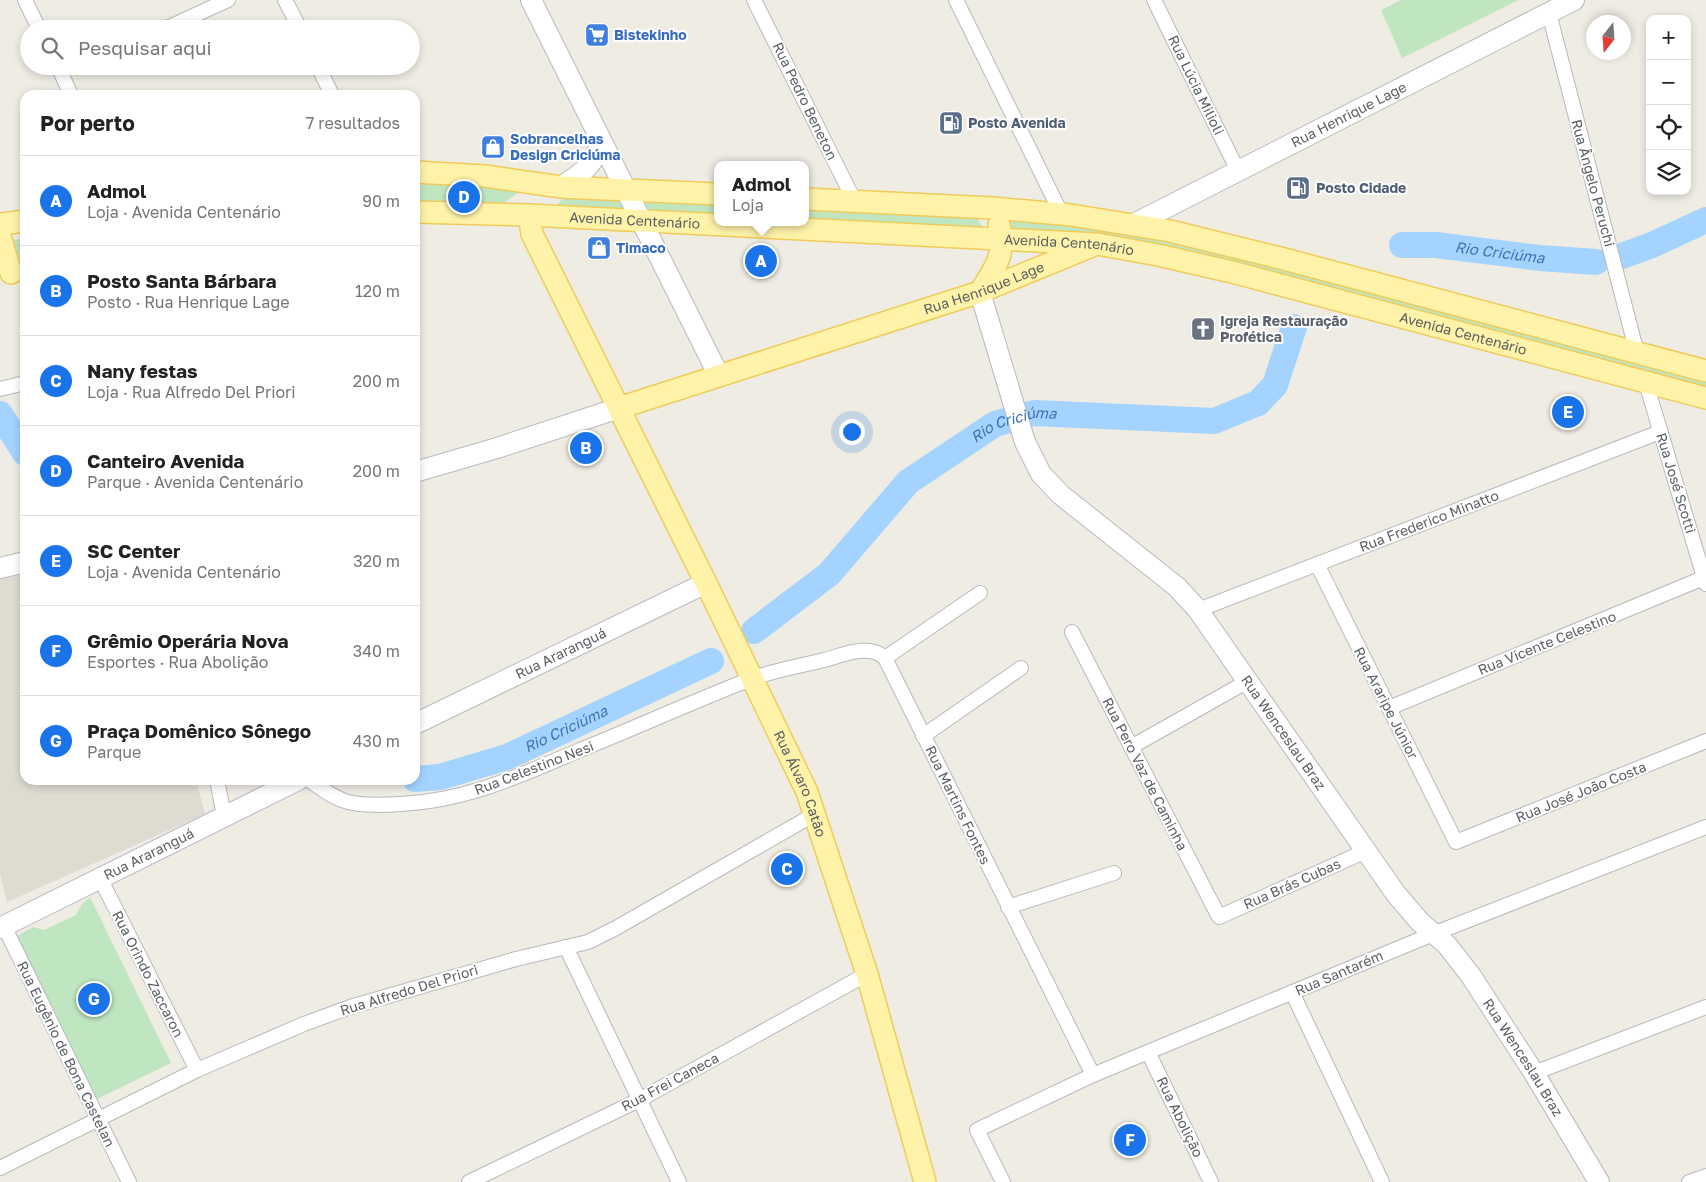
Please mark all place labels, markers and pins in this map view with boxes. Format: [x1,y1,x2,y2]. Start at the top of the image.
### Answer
supermarket icon: Bistekinho [584,22,610,48]
place label: Bistekinho [614,26,687,43]
fuel station icon: Posto Avenida [938,110,964,136]
place label: Posto Avenida [968,114,1066,131]
place label: Sobrancelhas Design Criciúma [510,130,620,163]
shop icon: Sobrancelhas Design Criciúma [480,134,506,160]
fuel station icon: Posto Cidade [1285,175,1311,201]
pin: D [448,178,480,216]
place label: Posto Cidade [1316,179,1406,196]
shop icon: Timaco [586,235,612,261]
place label: Timaco [616,239,666,256]
pin: A [745,242,777,280]
place label: Igreja Restauração Profética [1220,312,1348,345]
church icon: Igreja Restauração Profética [1190,316,1216,342]
pin: E [1552,393,1584,431]
pin: B [570,429,602,467]
pin: C [771,850,803,888]
pin: G [78,980,110,1018]
pin: F [1114,1121,1146,1159]

